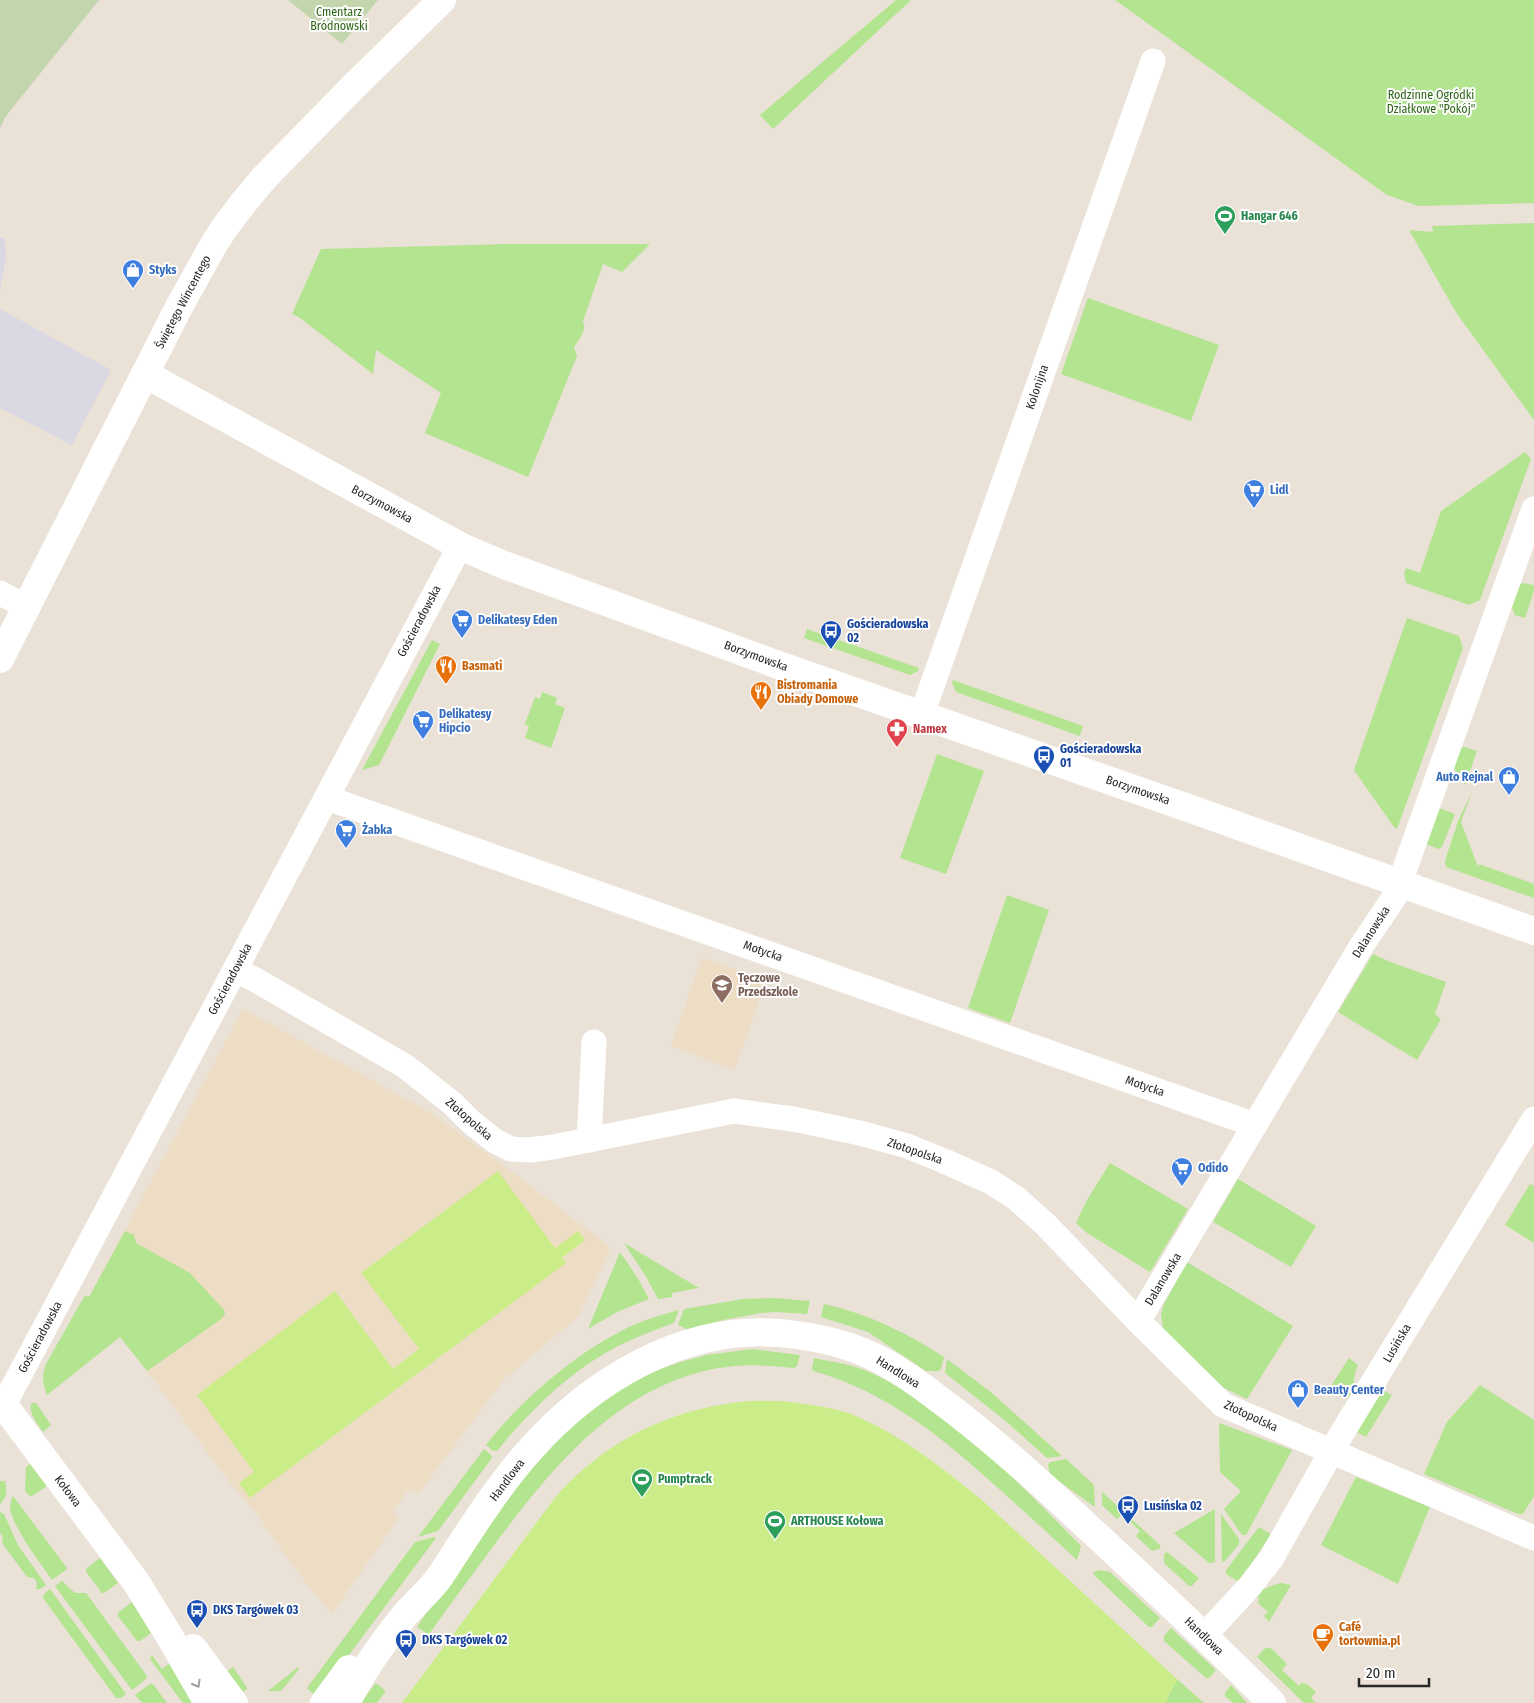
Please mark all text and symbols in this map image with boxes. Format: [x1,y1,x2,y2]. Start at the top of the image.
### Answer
park label: Cmentarz Bródnowski [310,5,368,33]
park label: Rodzinne Ogródki Działkowe "Pokój" [1387,88,1475,116]
sports icon: Hangar 646 [1213,204,1237,235]
place label: Hangar 646 [1241,209,1298,223]
street label: Świętego Wincentego [152,252,214,351]
shop icon: Styks [121,258,145,289]
place label: Styks [149,263,177,277]
street label: Kolonijna [1023,363,1051,411]
supermarket icon: Lidl [1242,478,1266,509]
street label: Borzymowska [349,482,415,526]
place label: Lidl [1270,483,1289,497]
street label: Gościeradowska [394,583,444,659]
supermarket icon: Delikatesy Eden [450,608,474,639]
place label: Delikatesy Eden [478,613,557,627]
place label: Gościeradowska 02 [847,617,929,645]
bus stop icon: Gościeradowska 02 [819,619,843,650]
street label: Borzymowska [722,638,790,674]
restaurant icon: Basmati [434,654,458,685]
place label: Basmati [462,659,502,673]
place label: Bistromania Obiady Domowe [777,678,858,706]
restaurant icon: Bistromania Obiady Domowe [749,680,773,711]
place label: Delikatesy Hipcio [439,707,492,735]
supermarket icon: Delikatesy Hipcio [411,709,435,740]
pharmacy icon: Namex [885,717,909,748]
place label: Namex [913,722,947,736]
place label: Gościeradowska 01 [1060,742,1142,770]
bus stop icon: Gościeradowska 01 [1032,744,1056,775]
shop icon: Auto Rejnal [1497,765,1521,796]
place label: Auto Rejnal [1435,770,1494,784]
street label: Borzymowska [1104,772,1172,808]
supermarket icon: Żabka [334,818,358,849]
place label: Żabka [362,822,392,837]
street label: Dalanowska [1349,904,1393,960]
street label: Motycka [742,938,785,964]
street label: Gościeradowska [205,941,255,1017]
place label: Tęczowe Przedszkole [738,971,798,999]
school or university icon: Tęczowe Przedszkole [710,973,734,1004]
street label: Motycka [1124,1073,1167,1099]
street label: Złotopolska [443,1095,495,1143]
street label: Złotopolska [886,1135,945,1167]
supermarket icon: Odido [1170,1156,1194,1187]
place label: Odido [1198,1161,1229,1175]
street label: Dalanowska [1142,1250,1184,1308]
street label: Gościeradowska [15,1299,65,1375]
street label: Lusińska [1380,1321,1414,1365]
street label: Handlowa [874,1353,923,1391]
shop icon: Beauty Center [1286,1378,1310,1409]
place label: Beauty Center [1314,1383,1385,1397]
street label: Złotopolska [1222,1398,1280,1435]
street label: Handlowa [487,1456,527,1504]
sports icon: Pumptrack [630,1467,654,1498]
place label: Pumptrack [658,1472,713,1486]
street label: Kołowa [52,1473,84,1510]
bus stop icon: Lusińska 02 [1116,1494,1140,1525]
place label: Lusińska 02 [1144,1499,1202,1513]
sports icon: ARTHOUSE Kołowa [763,1509,787,1540]
place label: ARTHOUSE Kołowa [790,1514,883,1528]
bus stop icon: DKS Targówek 03 [185,1598,209,1629]
place label: DKS Targówek 03 [213,1603,299,1617]
street label: Handlowa [1182,1614,1227,1658]
place label: Café tortownia.pl [1339,1620,1401,1648]
cafe icon: Café tortownia.pl [1311,1622,1335,1653]
bus stop icon: DKS Targówek 02 [394,1628,418,1659]
place label: DKS Targówek 02 [422,1633,508,1647]
scale bar [1359,1656,1429,1688]
text: 20 m [1366,1664,1396,1682]
one-way arrow [190,1679,200,1688]

